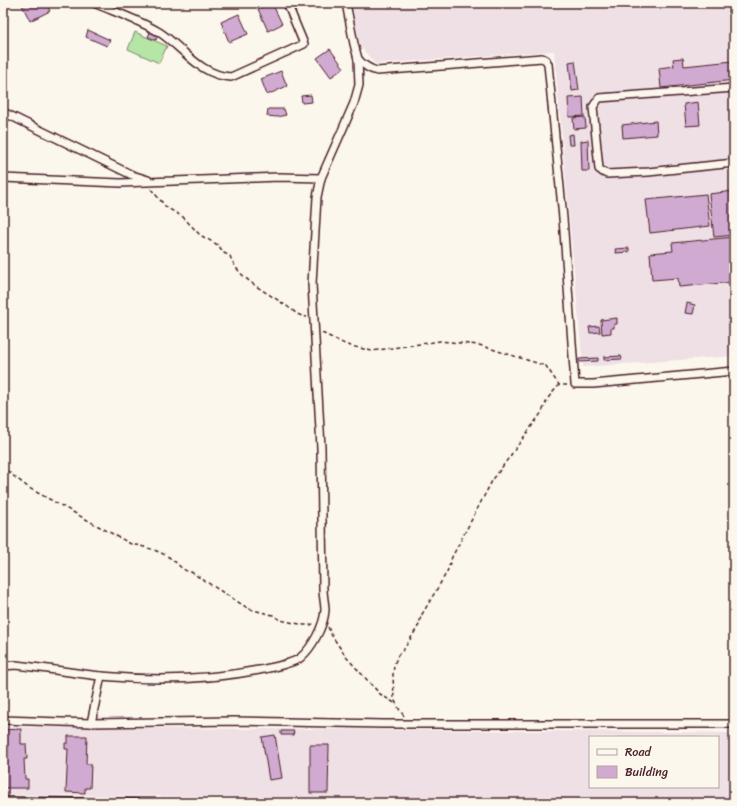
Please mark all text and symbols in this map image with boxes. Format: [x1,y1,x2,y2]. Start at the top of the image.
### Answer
legend [589,736,719,788]
text: Road [625,741,652,763]
text: Building [625,761,668,783]

